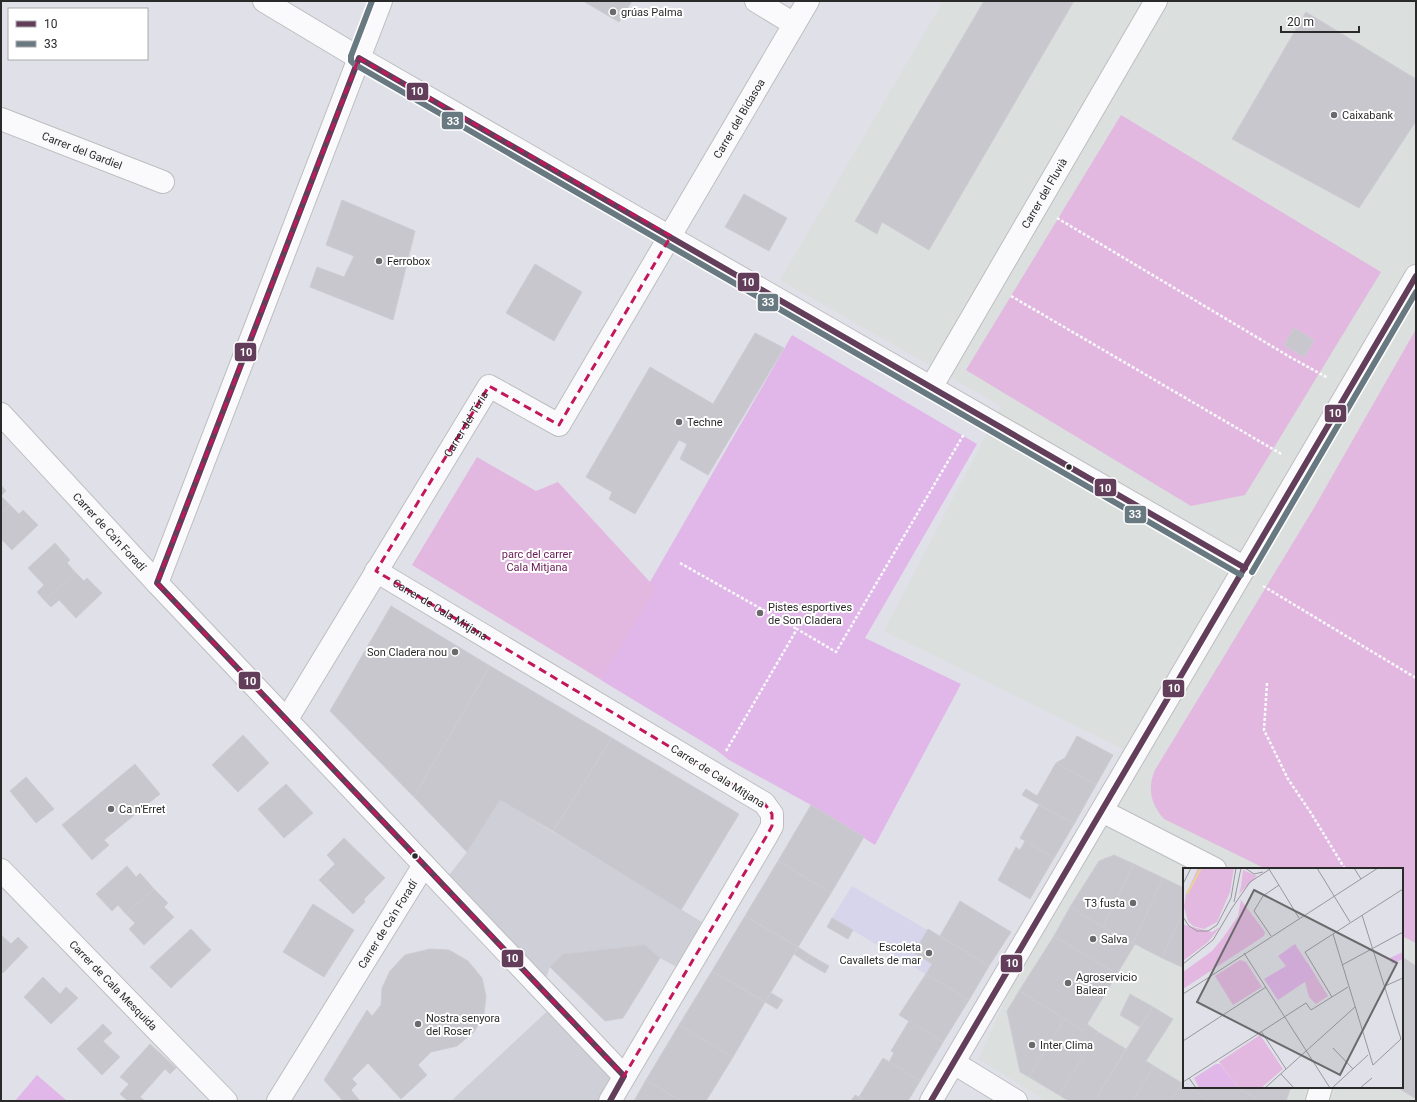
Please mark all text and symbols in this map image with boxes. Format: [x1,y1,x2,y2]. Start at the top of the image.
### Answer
place label: grúas Palma [621,6,683,19]
marker: grúas Palma [608,7,618,17]
legend [8,8,148,60]
scale bar [1281,8,1359,34]
text: 20 m [1287,15,1314,29]
text: 10 [44,17,58,31]
text: 33 [44,37,58,51]
street label: Carrer del Bidasoa [711,77,768,161]
line badge: 10 [406,82,429,101]
text: 10 [411,85,423,98]
place label: Caixabank [1342,109,1393,122]
marker: Caixabank [1329,110,1339,120]
line badge: 33 [441,111,464,130]
text: 33 [447,115,459,128]
street label: Carrer del Gardiel [40,130,124,172]
street label: Carrer del Fluvià [1019,156,1070,231]
place label: Ferrobox [387,255,431,268]
marker: Ferrobox [374,256,384,266]
line badge: 10 [737,272,760,292]
text: 10 [742,276,754,289]
line badge: 33 [757,293,779,312]
text: 33 [762,296,774,309]
line badge: 10 [234,342,257,362]
text: 10 [240,346,252,359]
street label: Carrer del Túria [441,389,491,460]
line badge: 10 [1324,404,1347,423]
text: 10 [1329,407,1341,420]
place label: Techne [687,416,723,429]
marker: Techne [674,417,684,427]
unlabelled marker [1064,462,1074,472]
line badge: 10 [1094,478,1117,497]
text: 10 [1099,482,1111,495]
street label: Carrer de Ca'n Foradí [70,490,149,575]
line badge: 33 [1124,505,1147,524]
text: 33 [1129,508,1141,521]
park label: parc del carrer Cala Mitjana [502,548,572,574]
street label: Carrer de Cala Mitjana [390,576,490,643]
place label: Pistes esportives de Son Cladera [768,601,852,627]
marker: Pistes esportives de Son Cladera [755,608,765,618]
place label: Son Cladera nou [367,646,447,659]
marker: Son Cladera nou [450,647,460,657]
line badge: 10 [238,671,261,690]
text: 10 [244,675,256,688]
line badge: 10 [1162,679,1185,698]
text: 10 [1168,682,1180,695]
street label: Carrer de Cala Mitjana [668,742,767,811]
place label: Ca n'Erret [119,803,166,816]
marker: Ca n'Erret [106,804,116,814]
unlabelled marker [410,851,420,861]
inset map [1183,868,1403,1088]
street label: Carrer de Ca'n Foradí [356,877,421,971]
place label: T3 fusta [1084,897,1125,910]
marker: T3 fusta [1128,898,1138,908]
place label: Salva [1101,933,1127,946]
marker: Salva [1088,934,1098,944]
street label: Carrer de Cala Mesquida [66,938,160,1033]
place label: Escoleta Cavallets de mar [839,941,921,967]
marker: Escoleta Cavallets de mar [924,948,934,958]
line badge: 10 [501,949,524,968]
text: 10 [506,952,518,965]
line badge: 10 [1000,954,1023,973]
text: 10 [1006,957,1018,970]
place label: Agroservicio Balear [1076,971,1137,997]
marker: Agroservicio Balear [1063,978,1073,988]
place label: Nostra senyora del Roser [426,1012,500,1038]
marker: Nostra senyora del Roser [413,1019,423,1029]
place label: Inter Clima [1040,1039,1093,1052]
marker: Inter Clima [1027,1040,1037,1050]

